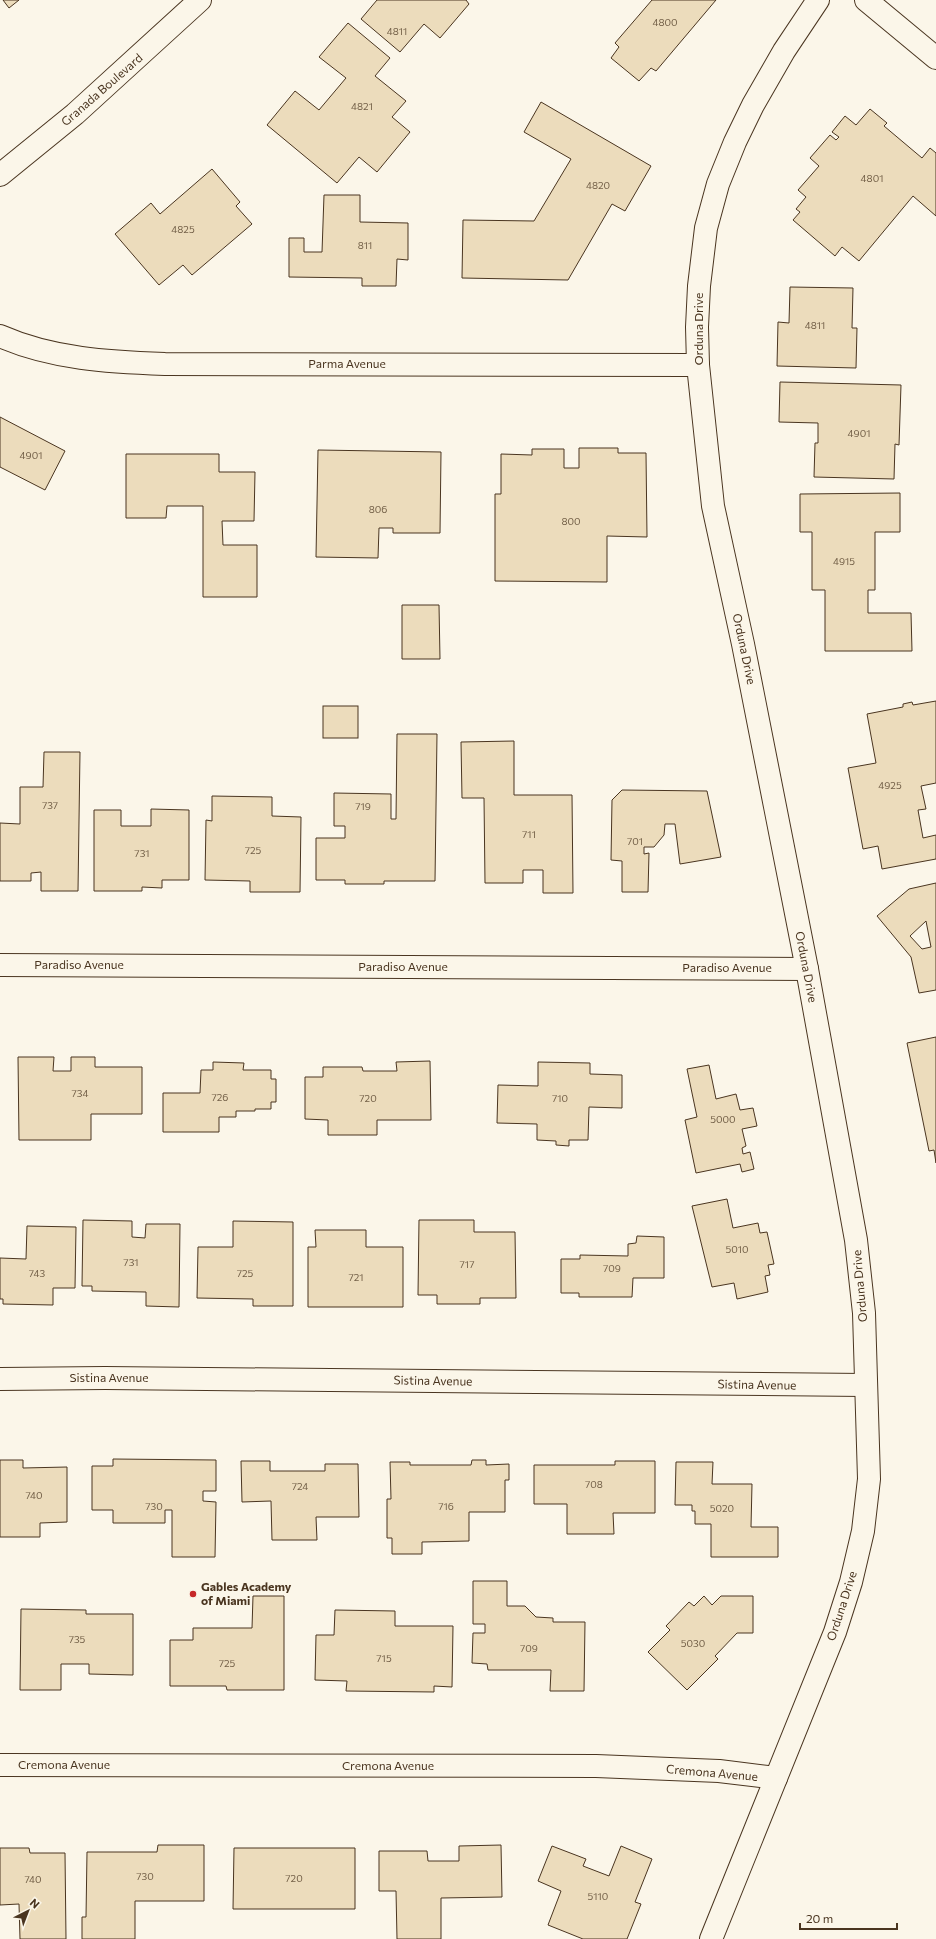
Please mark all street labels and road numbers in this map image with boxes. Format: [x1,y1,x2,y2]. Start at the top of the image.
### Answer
street label: Granada Boulevard [58,50,145,128]
street label: Orduna Drive [691,293,705,365]
street label: Parma Avenue [308,356,386,370]
street label: Orduna Drive [731,612,759,686]
street label: Orduna Drive [793,930,821,1004]
street label: Paradiso Avenue [34,957,124,971]
street label: Paradiso Avenue [358,959,448,973]
street label: Paradiso Avenue [682,960,772,974]
street label: Orduna Drive [849,1249,869,1323]
street label: Sistina Avenue [69,1370,149,1384]
street label: Sistina Avenue [393,1372,473,1388]
street label: Sistina Avenue [717,1376,797,1392]
street label: Orduna Drive [823,1569,859,1642]
street label: Cremona Avenue [18,1757,110,1771]
street label: Cremona Avenue [342,1758,434,1772]
street label: Cremona Avenue [666,1761,759,1783]

